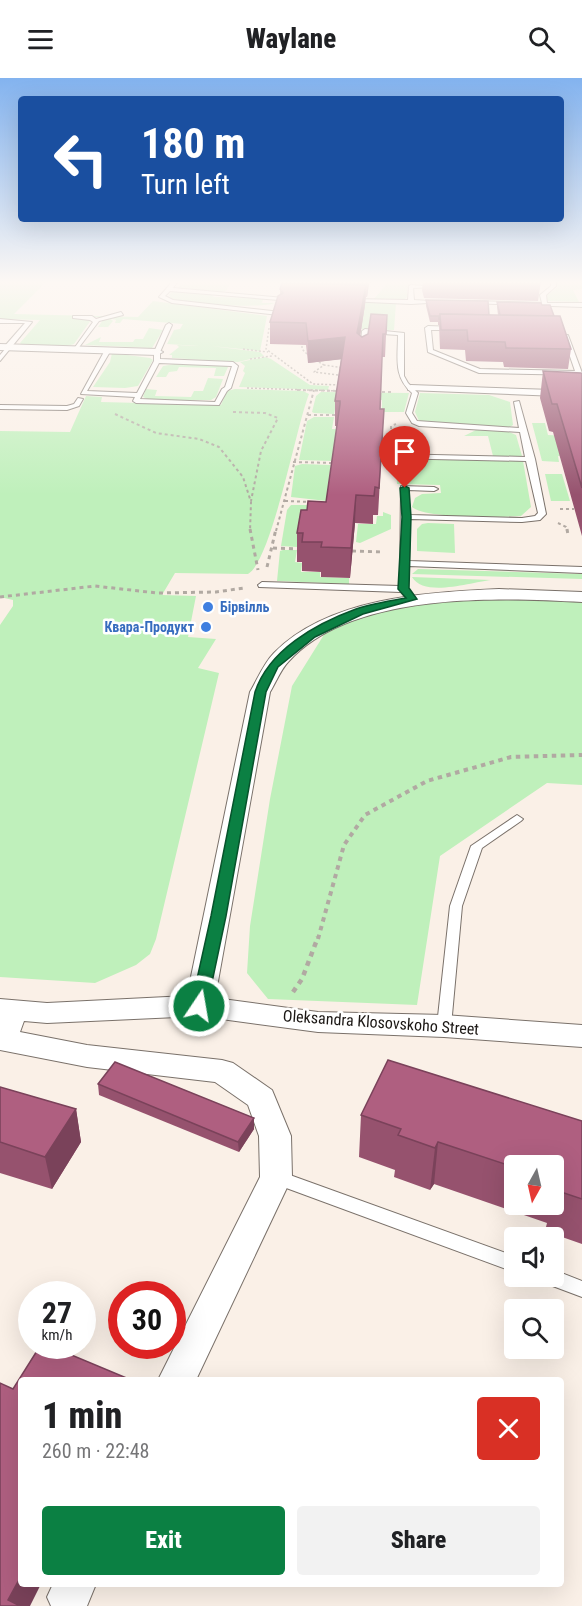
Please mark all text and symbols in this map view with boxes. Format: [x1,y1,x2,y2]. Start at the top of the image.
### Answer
icon: menu [24,23,57,56]
text: Waylane [246,23,336,55]
icon: search [525,23,558,56]
text: 180 m [141,119,246,168]
icon: left [42,120,120,198]
text: Turn left [141,169,230,201]
pin [379,426,430,488]
icon: arrive [388,435,421,468]
place label: Бірвілль [220,599,270,615]
marker: Бірвілль [201,600,215,614]
place label: Квара-Продукт [104,619,195,635]
marker: Квара-Продукт [199,620,213,634]
position arrow [167,974,231,1038]
street label: Oleksandra Klosovskoho Street [282,1006,480,1039]
north arrow [504,1155,564,1215]
map controls [504,1155,564,1359]
button: sound [504,1227,564,1287]
speed limit sign: 30 [108,1281,186,1359]
text: 27 [42,1295,72,1330]
button: search [504,1299,564,1359]
text: km/h [42,1326,72,1344]
text: 1 min [42,1395,122,1437]
button: close [477,1397,540,1460]
text: 260 m · 22:48 [42,1439,149,1463]
button: Exit [42,1506,285,1575]
button: Share [297,1506,540,1575]

